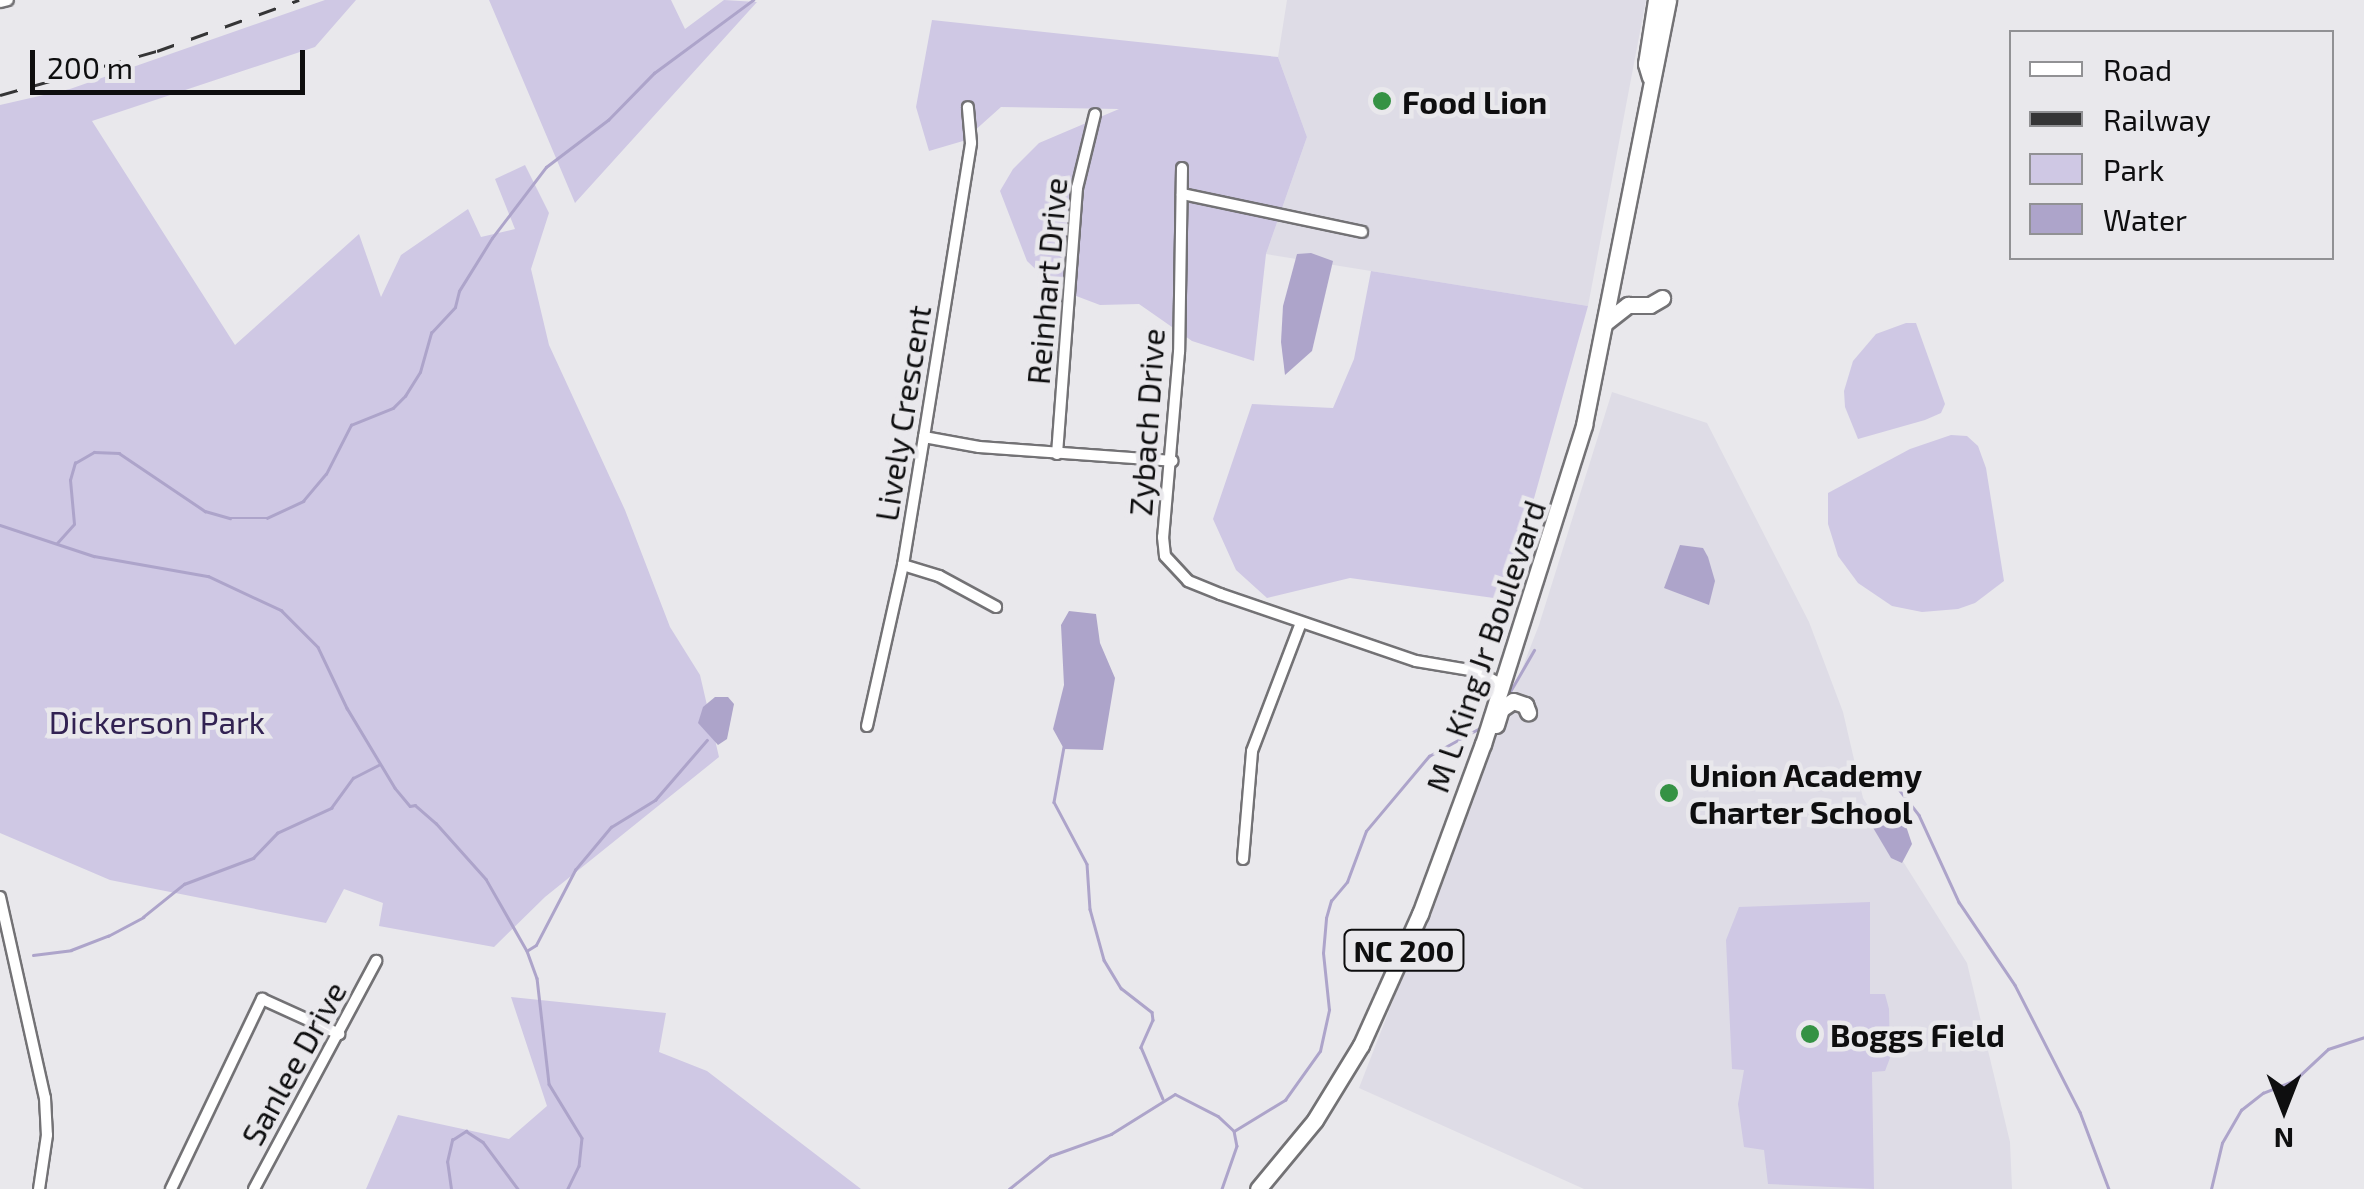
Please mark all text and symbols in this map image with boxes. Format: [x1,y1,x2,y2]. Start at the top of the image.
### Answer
scale bar [35,30,310,92]
legend [2009,30,2334,260]
text: 200 m [47,49,133,85]
text: Road [2103,51,2172,87]
place label: Food Lion [1402,82,1547,120]
marker: Food Lion [1371,90,1393,112]
text: Railway [2103,101,2211,137]
text: Park [2103,151,2164,187]
street label: Reinhart Drive [1018,176,1074,386]
text: Water [2103,201,2187,237]
street label: Lively Crescent [866,302,938,524]
street label: Zybach Drive [1120,327,1172,517]
street label: M L King Jr Boulevard [1417,494,1553,798]
park label: Dickerson Park [49,702,265,740]
place label: Union Academy Charter School [1689,756,1923,831]
marker: Union Academy Charter School [1658,782,1680,804]
road number: NC 200 [1342,925,1466,975]
street label: Sanlee Drive [232,975,354,1151]
place label: Boggs Field [1830,1015,2005,1053]
marker: Boggs Field [1799,1023,1821,1045]
north arrow [2234,1059,2334,1159]
text: N [2274,1122,2294,1156]

